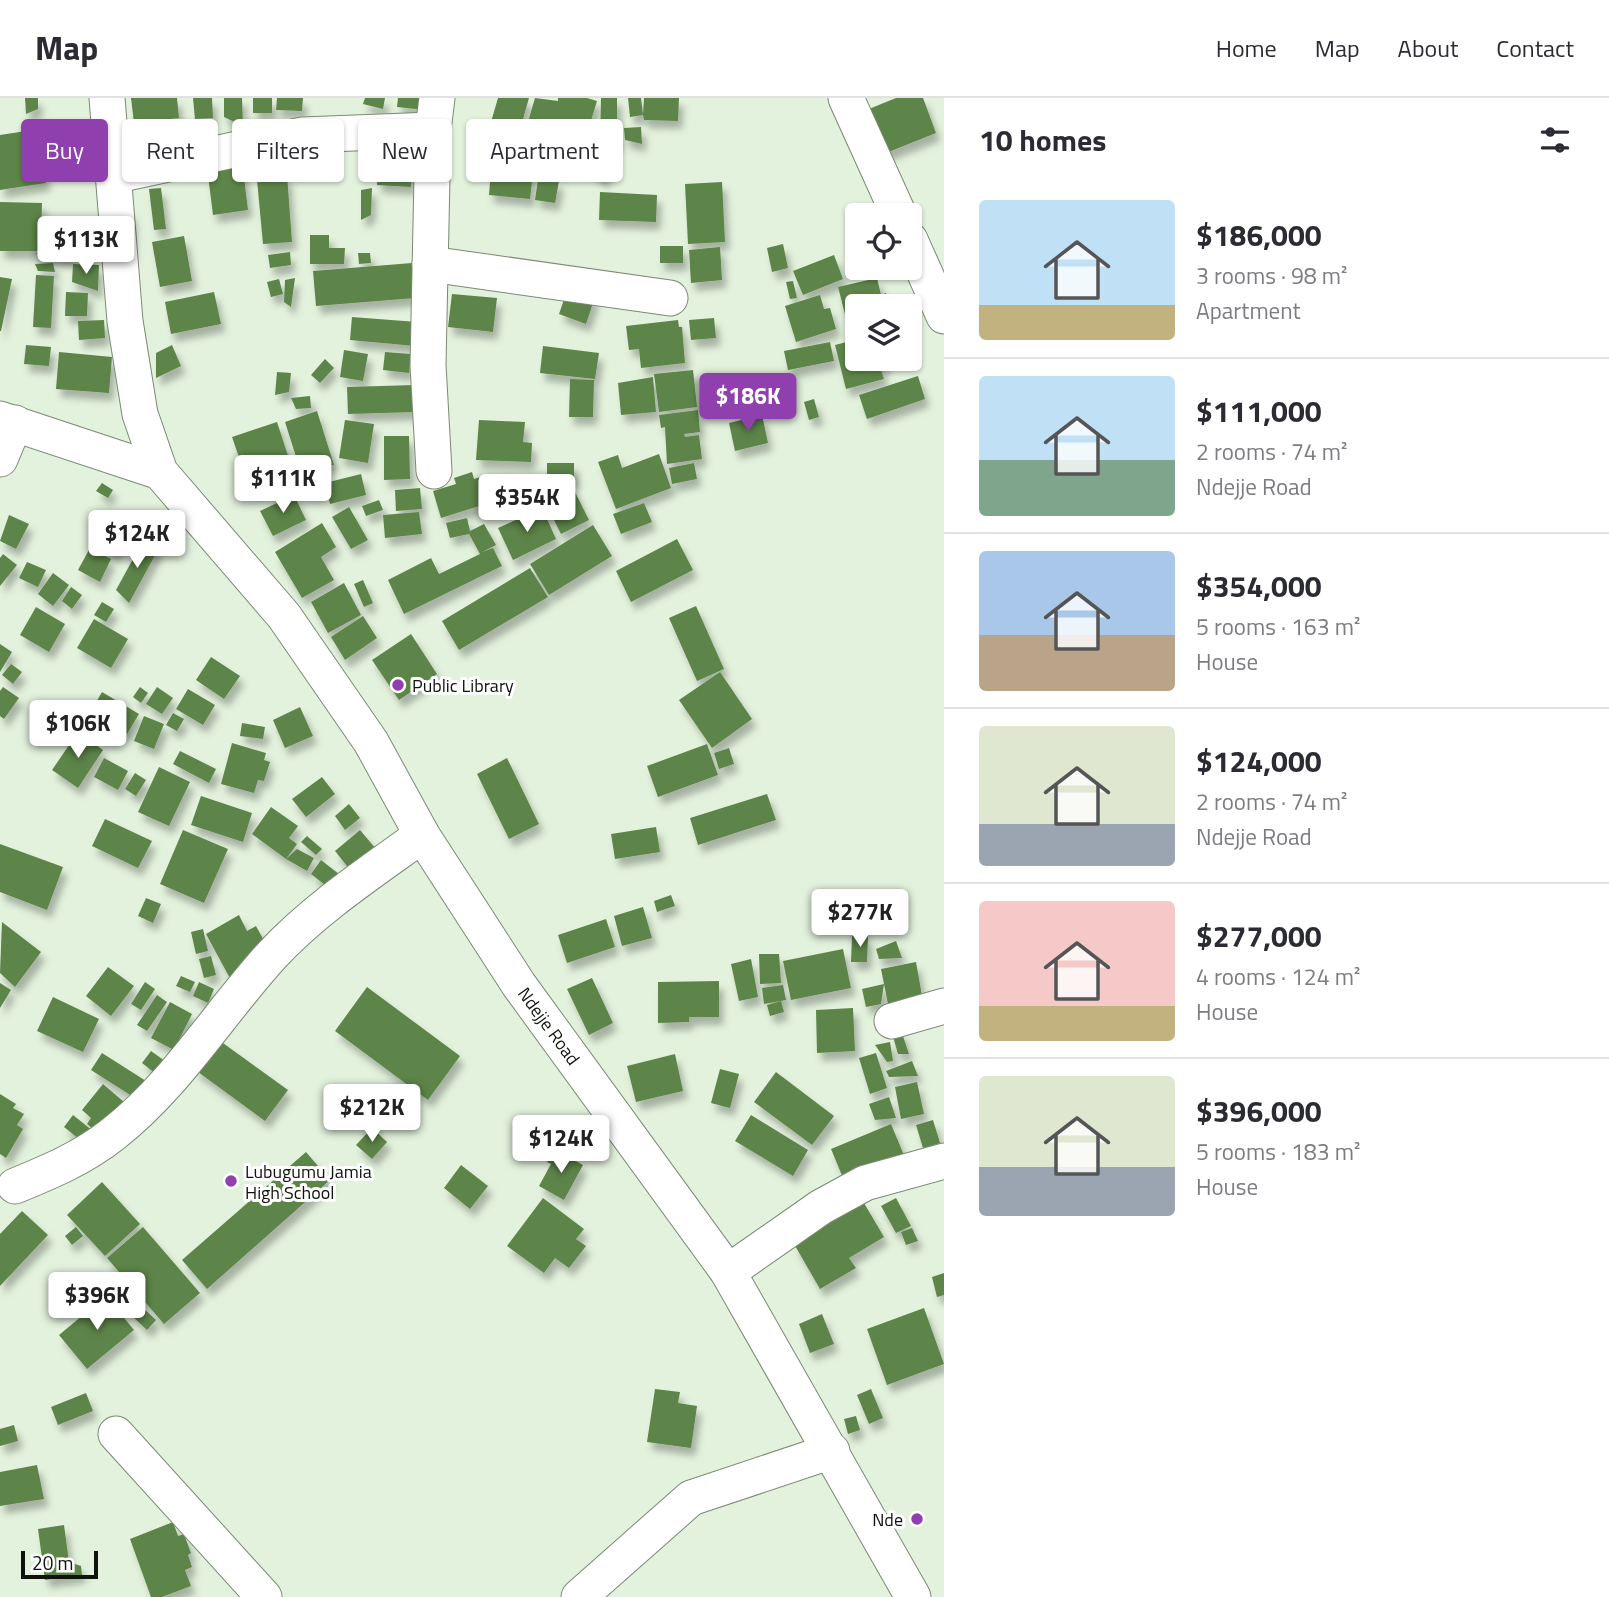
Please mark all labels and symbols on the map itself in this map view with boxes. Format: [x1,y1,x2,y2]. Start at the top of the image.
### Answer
pin: $113K [37,216,135,276]
pin: $186K [699,374,797,433]
pin: $111K [234,456,332,515]
pin: $354K [478,474,576,534]
pin: $124K [88,510,186,570]
place label: Public Library [412,672,514,699]
marker: Public Library [390,677,406,693]
pin: $106K [29,700,127,760]
pin: $277K [811,890,909,949]
street label: Ndejje Road [511,981,587,1071]
pin: $212K [323,1084,421,1144]
pin: $124K [512,1116,610,1175]
place label: Lubugumu Jamia High School [245,1158,372,1206]
marker: Lubugumu Jamia High School [223,1173,239,1189]
pin: $396K [48,1272,146,1332]
place label: Nde [872,1506,903,1533]
marker: Nde [909,1511,925,1527]
scale bar [21,1548,98,1580]

